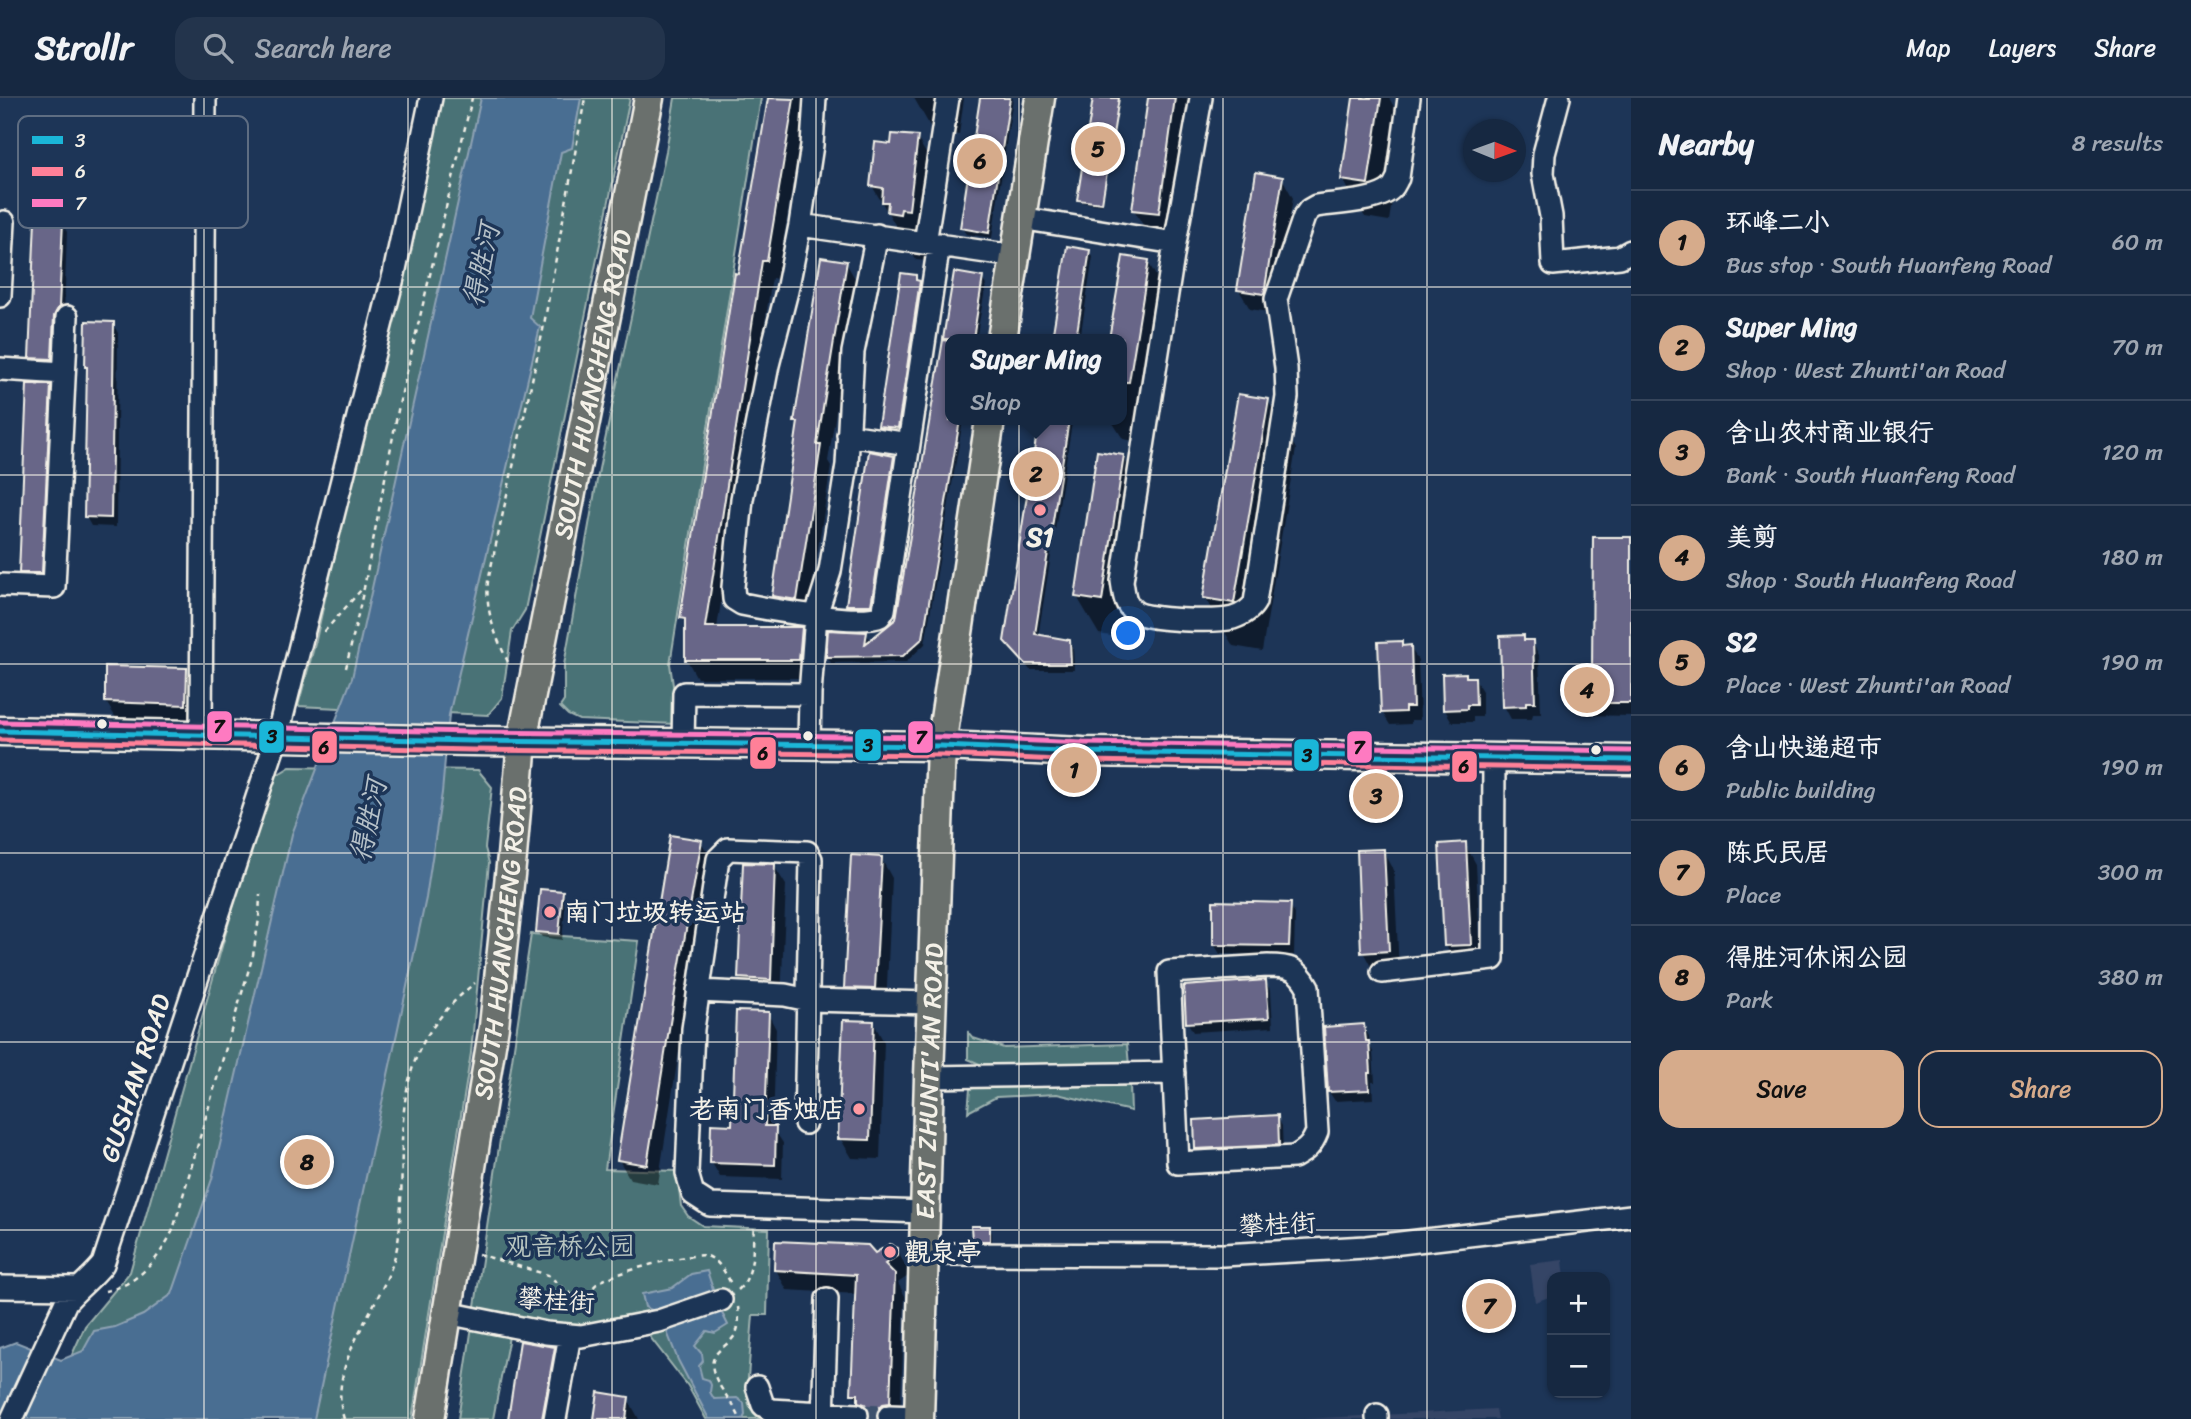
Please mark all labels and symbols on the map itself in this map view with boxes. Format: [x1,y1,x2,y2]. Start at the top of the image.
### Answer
legend [18,116,248,228]
north arrow [1463,119,1526,182]
pin: 5 [1075,123,1121,175]
text: 3 [75,124,86,157]
pin: 6 [957,135,1003,187]
text: 6 [75,155,86,188]
text: 7 [75,187,87,220]
water label: 得胜河 [448,215,515,311]
street label: SOUTH HUANCHENG ROAD [539,225,646,543]
pin: 2 [1013,448,1059,500]
marker: S1 [1032,502,1048,518]
place label: S1 [1025,514,1054,560]
your location [1111,616,1145,650]
pin: 4 [1564,664,1610,716]
line badge: 7 [206,710,233,743]
text: 7 [214,710,227,743]
unlabelled marker [95,717,109,731]
line badge: 3 [258,720,285,754]
text: 3 [266,720,278,753]
line badge: 7 [907,720,934,754]
text: 7 [916,721,929,754]
line badge: 3 [854,728,882,762]
unlabelled marker [801,729,815,743]
text: 3 [862,729,874,762]
line badge: 6 [311,730,338,764]
line badge: 7 [1346,730,1373,764]
text: 6 [318,731,330,764]
text: 7 [1354,731,1367,764]
line badge: 6 [749,736,777,770]
text: 6 [757,737,769,770]
line badge: 3 [1293,738,1320,772]
text: 3 [1301,739,1313,772]
unlabelled marker [1589,743,1603,757]
pin: 1 [1051,744,1097,796]
line badge: 6 [1451,750,1478,783]
text: 6 [1458,750,1470,783]
water label: 得胜河 [335,770,402,866]
pin: 3 [1353,770,1399,822]
street label: SOUTH HUANCHENG ROAD [459,785,541,1103]
place label: 南门垃圾转运站 [564,889,746,935]
marker: 南门垃圾转运站 [542,904,558,920]
street label: EAST ZHUNTI'AN ROAD [902,942,957,1220]
street label: GUSHAN ROAD [86,987,184,1168]
place label: 老南门香烛店 [689,1086,845,1132]
marker: 老南门香烛店 [851,1101,867,1117]
pin: 8 [284,1136,330,1188]
street label: 攀桂街 [1237,1199,1317,1249]
park label: 观音桥公园 [505,1223,635,1269]
place label: 觀泉亭 [904,1229,982,1275]
marker: 觀泉亭 [882,1244,898,1260]
street label: 攀桂街 [515,1274,597,1326]
pin: 7 [1466,1280,1512,1332]

